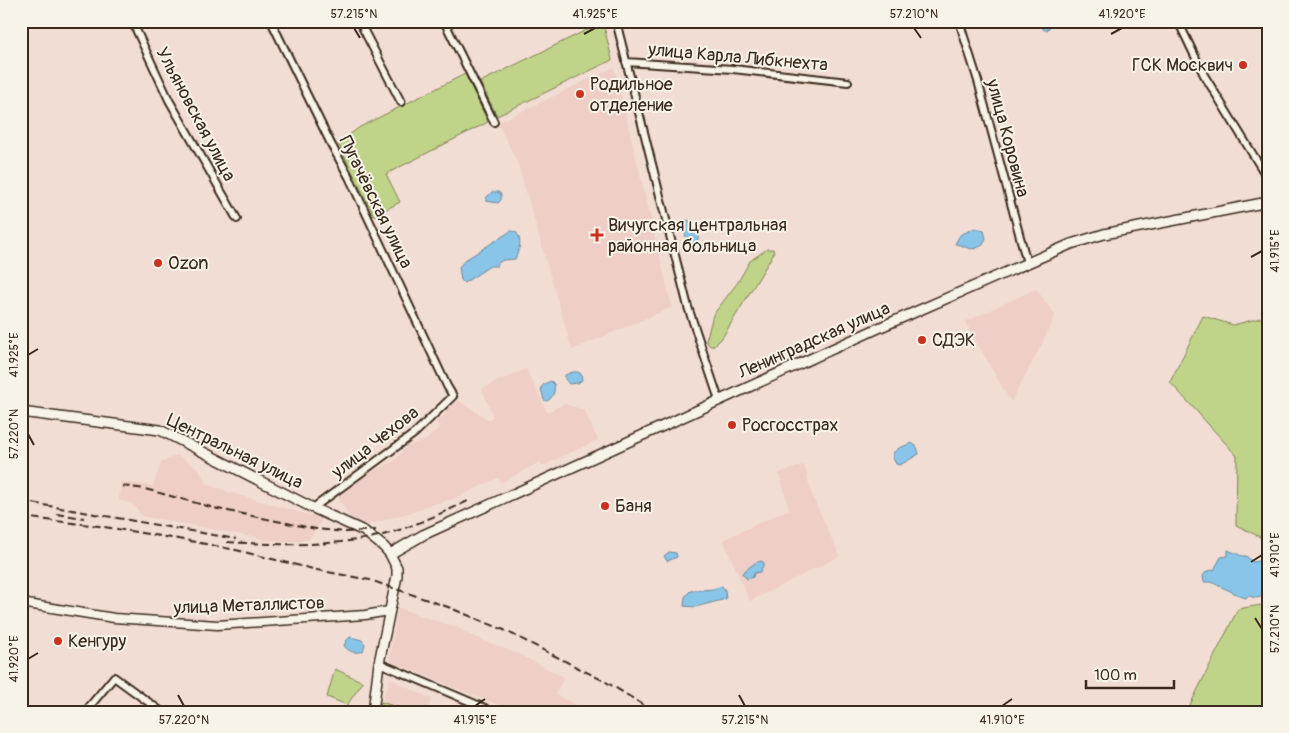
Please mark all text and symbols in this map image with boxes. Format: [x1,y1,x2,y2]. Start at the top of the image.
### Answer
text: 57.215°N [331,7,377,22]
text: 41.925°E [572,7,618,22]
text: 57.210°N [890,7,938,22]
text: 41.920°E [1099,7,1145,22]
street label: улица Карла Либкнехта [646,38,829,77]
street label: Ульяновская улица [151,43,241,185]
place label: ГСК Москвич [1132,54,1233,77]
marker: ГСК Москвич [1237,59,1249,71]
place label: Родильное отделение [590,73,673,117]
street label: улица Коровина [980,76,1034,200]
marker: Родильное отделение [574,88,586,100]
street label: Пугачёвская улица [334,132,418,272]
place label: Вичугская центральная районная больница [608,214,787,258]
marker: Вичугская центральная районная больница [590,228,604,242]
text: 41.915°E [1268,229,1283,273]
place label: Ozon [168,252,208,275]
marker: Ozon [152,257,164,269]
street label: Ленинградская улица [734,297,894,385]
place label: СДЭК [932,329,975,352]
text: 41.925°E [7,332,22,378]
marker: СДЭК [916,334,928,346]
street label: улица Чехова [326,401,423,484]
street label: Центральная улица [163,408,307,494]
text: 57.220°N [7,409,22,459]
place label: Росгосстрах [742,414,838,437]
marker: Росгосстрах [726,419,738,431]
place label: Баня [615,495,652,518]
marker: Баня [599,500,611,512]
text: 41.910°E [1268,533,1283,577]
street label: улица Металлистов [172,591,325,620]
text: 57.210°N [1268,605,1283,653]
place label: Кенгуру [68,630,127,653]
marker: Кенгуру [52,635,64,647]
text: 41.920°E [7,636,22,682]
scale bar [1086,658,1174,690]
text: 100 m [1094,666,1137,685]
text: 57.220°N [159,713,209,728]
text: 41.915°E [453,713,497,728]
text: 57.215°N [722,713,768,728]
text: 41.910°E [980,713,1024,728]

